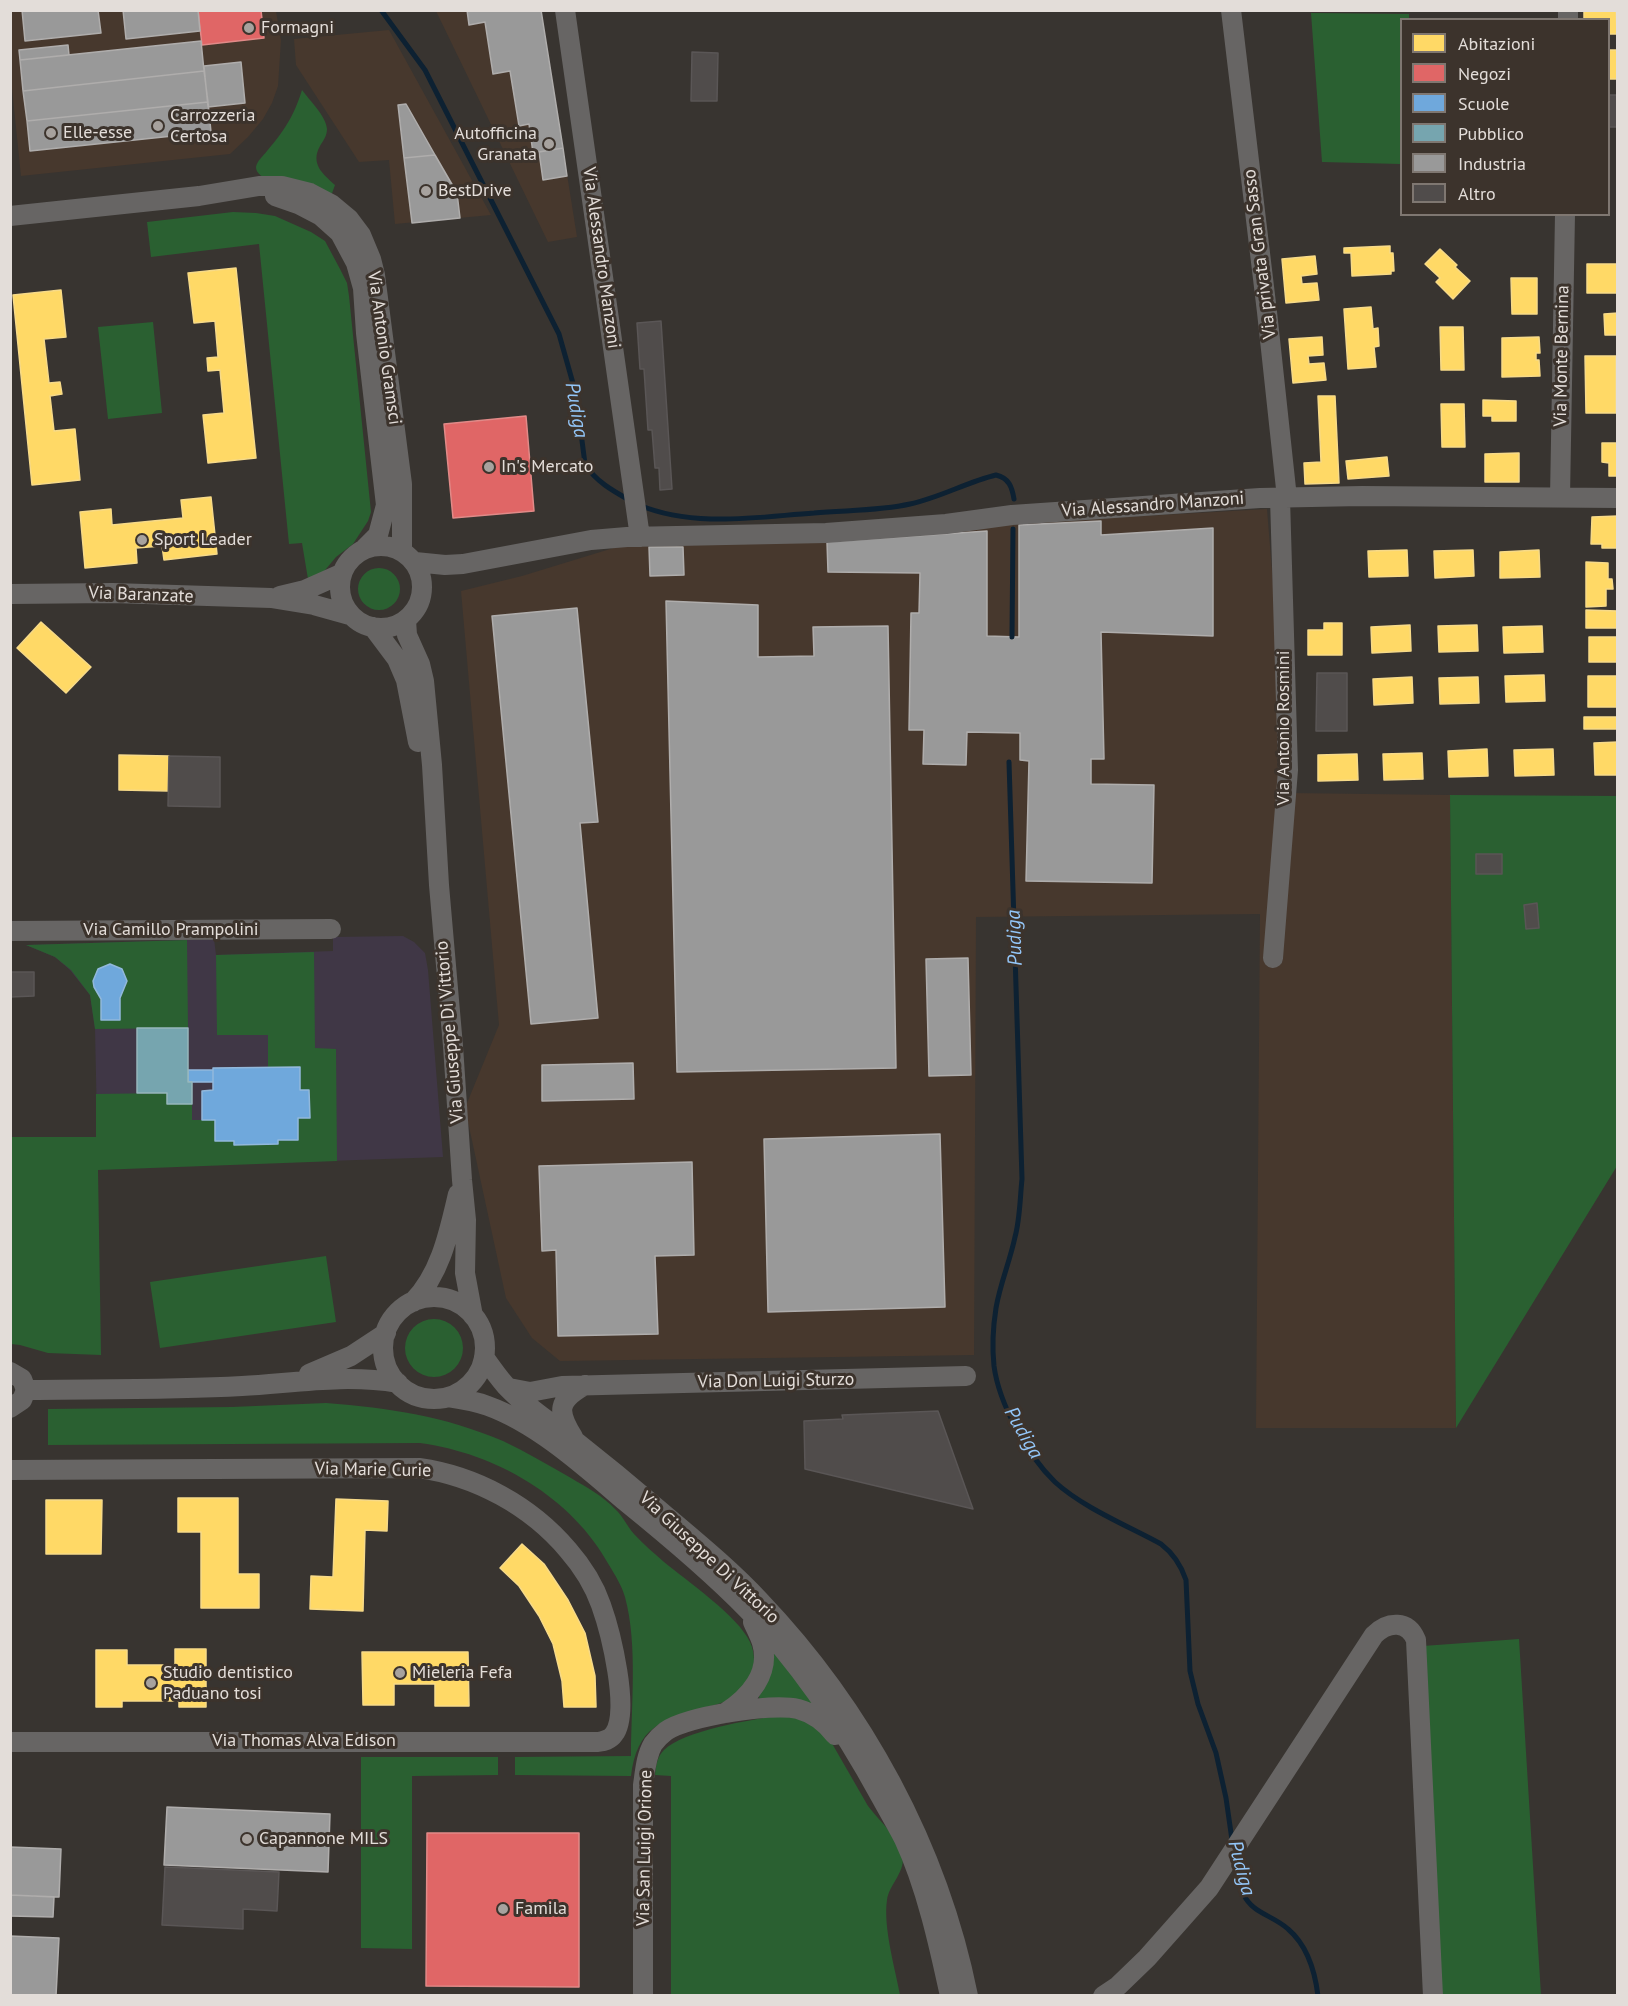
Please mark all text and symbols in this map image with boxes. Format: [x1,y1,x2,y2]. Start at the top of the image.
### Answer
place label: Formagni [261,17,334,39]
legend [1400,18,1610,216]
marker: Formagni [242,21,256,35]
text: Abitazioni [1458,32,1535,55]
text: Negozi [1458,62,1511,85]
text: Scuole [1458,92,1509,115]
place label: Carrozzeria Certosa [170,105,255,148]
marker: Carrozzeria Certosa [151,119,165,133]
place label: Elle-esse [63,122,132,144]
text: Pubblico [1458,122,1524,145]
place label: Autofficina Granata [454,123,537,166]
marker: Elle-esse [44,126,58,140]
marker: Autofficina Granata [542,137,556,151]
text: Industria [1458,152,1526,175]
street label: Via Alessandro Manzoni [578,166,624,350]
street label: Via privata Gran Sasso [1239,168,1281,340]
place label: BestDrive [438,180,512,202]
text: Altro [1458,182,1496,205]
marker: BestDrive [419,184,433,198]
street label: Via Antonio Gramsci [363,270,405,426]
street label: Via Monte Bernina [1550,285,1574,427]
water label: Pudiga [559,380,593,440]
place label: In's Mercato [501,456,593,478]
marker: In's Mercato [482,460,496,474]
street label: Via Alessandro Manzoni [1061,488,1245,522]
place label: Sport Leader [154,529,252,551]
marker: Sport Leader [135,533,149,547]
street label: Via Baranzate [88,582,194,608]
street label: Via Antonio Rosmini [1273,650,1295,806]
water label: Pudiga [1002,910,1028,966]
street label: Via Camillo Prampolini [83,919,259,941]
street label: Via Giuseppe Di Vittorio [431,940,469,1124]
street label: Via Don Luigi Sturzo [698,1369,854,1393]
water label: Pudiga [999,1403,1047,1463]
street label: Via Marie Curie [315,1458,431,1482]
street label: Via Giuseppe Di Vittorio [635,1488,783,1628]
place label: Studio dentistico Paduano tosi [163,1662,293,1704]
place label: Mieleria Fefa [412,1662,512,1684]
marker: Mieleria Fefa [393,1666,407,1680]
marker: Studio dentistico Paduano tosi [144,1676,158,1690]
street label: Via Thomas Alva Edison [212,1730,396,1752]
street label: Via San Luigi Orione [633,1770,657,1926]
place label: Capannone MILS [259,1828,388,1850]
marker: Capannone MILS [240,1832,254,1846]
water label: Pudiga [1222,1838,1260,1898]
place label: Famila [515,1898,567,1920]
marker: Famila [496,1902,510,1916]

